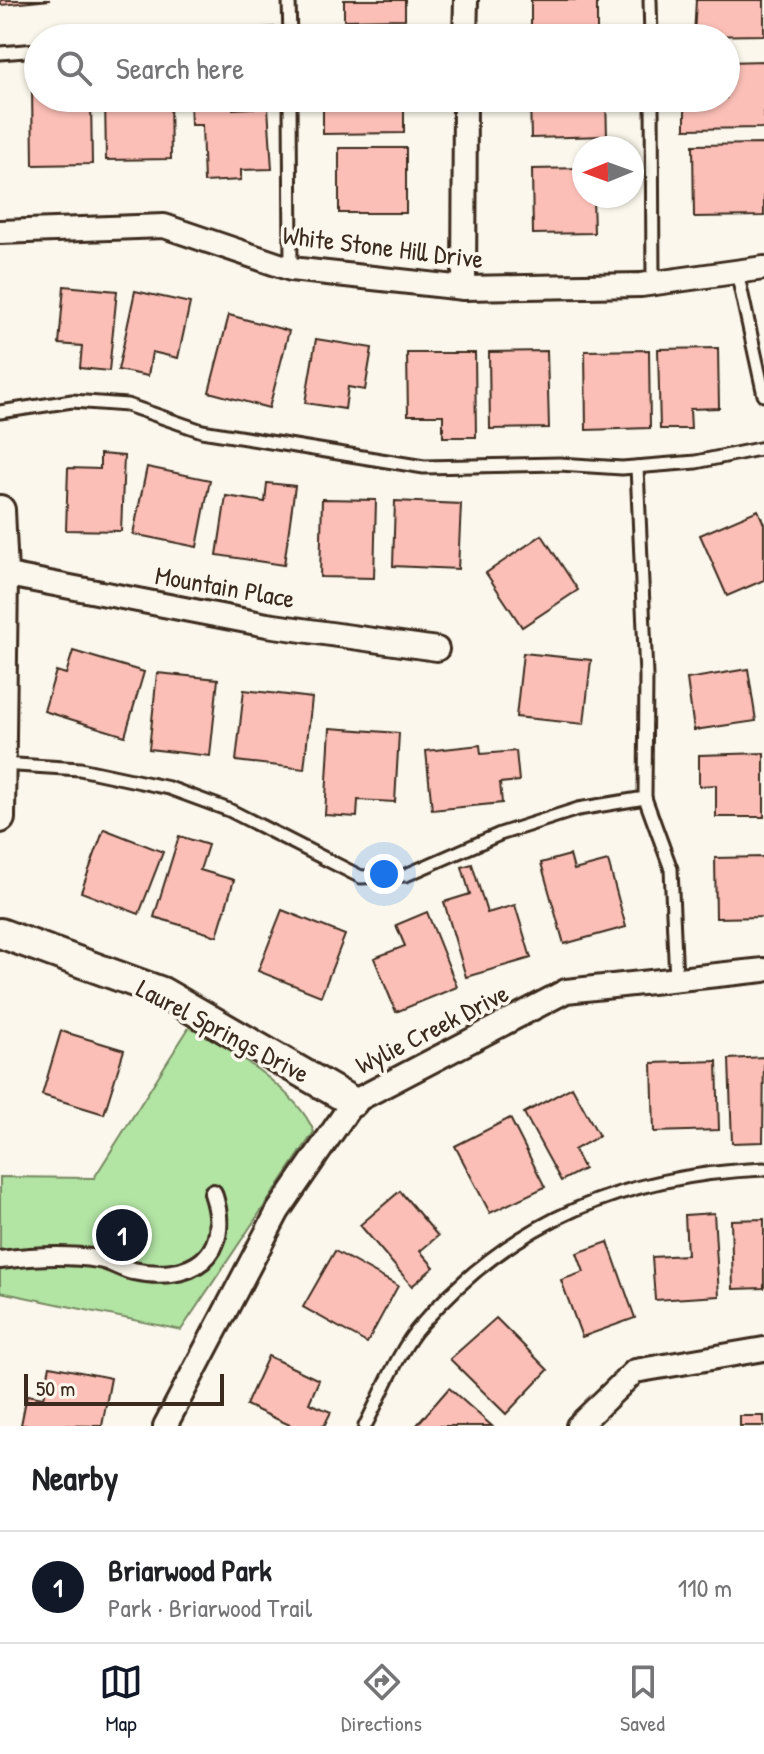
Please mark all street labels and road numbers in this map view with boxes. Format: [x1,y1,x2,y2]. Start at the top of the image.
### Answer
street label: White Stone Hill Drive [281,217,485,276]
street label: Mountain Place [153,557,297,616]
street label: Laurel Springs Drive [131,970,316,1091]
street label: Wylie Creek Drive [350,975,514,1082]

